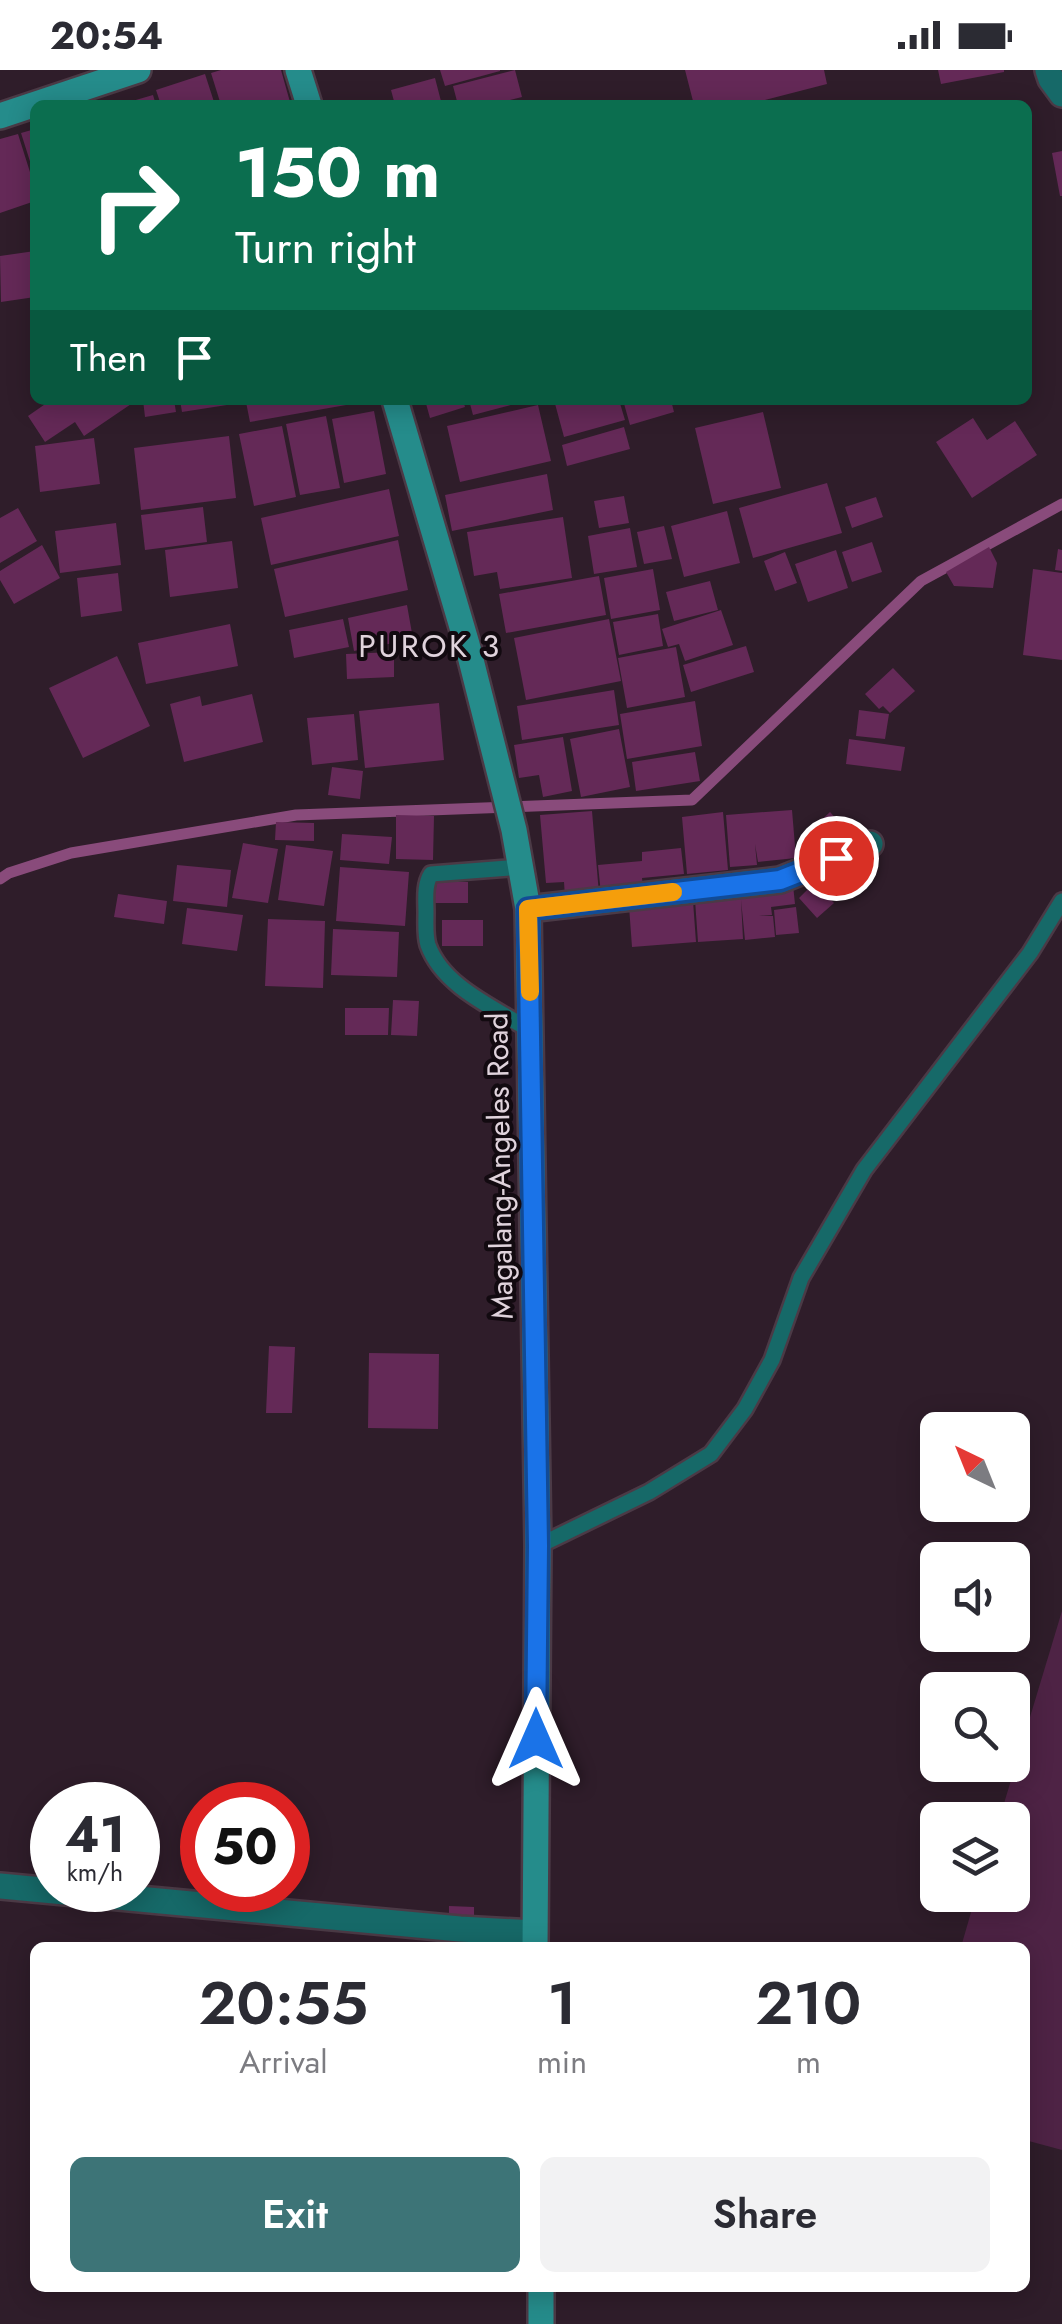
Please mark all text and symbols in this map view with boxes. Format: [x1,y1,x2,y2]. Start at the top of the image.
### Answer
text: 20:54 [50,8,163,63]
text: 150 m [235,122,441,223]
icon: right [70,140,200,270]
text: Turn right [235,215,416,280]
text: Then [70,330,147,385]
icon: arrive [167,330,222,385]
district label: PUROK 3 [358,623,502,669]
pin [794,816,879,901]
icon: arrive [809,831,864,886]
street label: Magalang-Angeles Road [475,1012,524,1320]
north arrow [920,1412,1030,1522]
map controls [920,1412,1030,1912]
button: sound [920,1542,1030,1652]
button: search [920,1672,1030,1782]
position arrow [484,1687,588,1791]
speed limit sign: 50 [180,1782,310,1912]
text: 41 [65,1798,125,1871]
button: layers [920,1802,1030,1912]
text: km/h [67,1854,123,1890]
text: 20:55 [199,1960,368,2047]
text: 1 [547,1960,577,2047]
text: 210 [756,1960,861,2047]
text: Arrival [239,2039,328,2085]
text: min [537,2039,587,2085]
text: m [796,2039,821,2085]
button: Exit [70,2157,520,2272]
button: Share [540,2157,990,2272]

